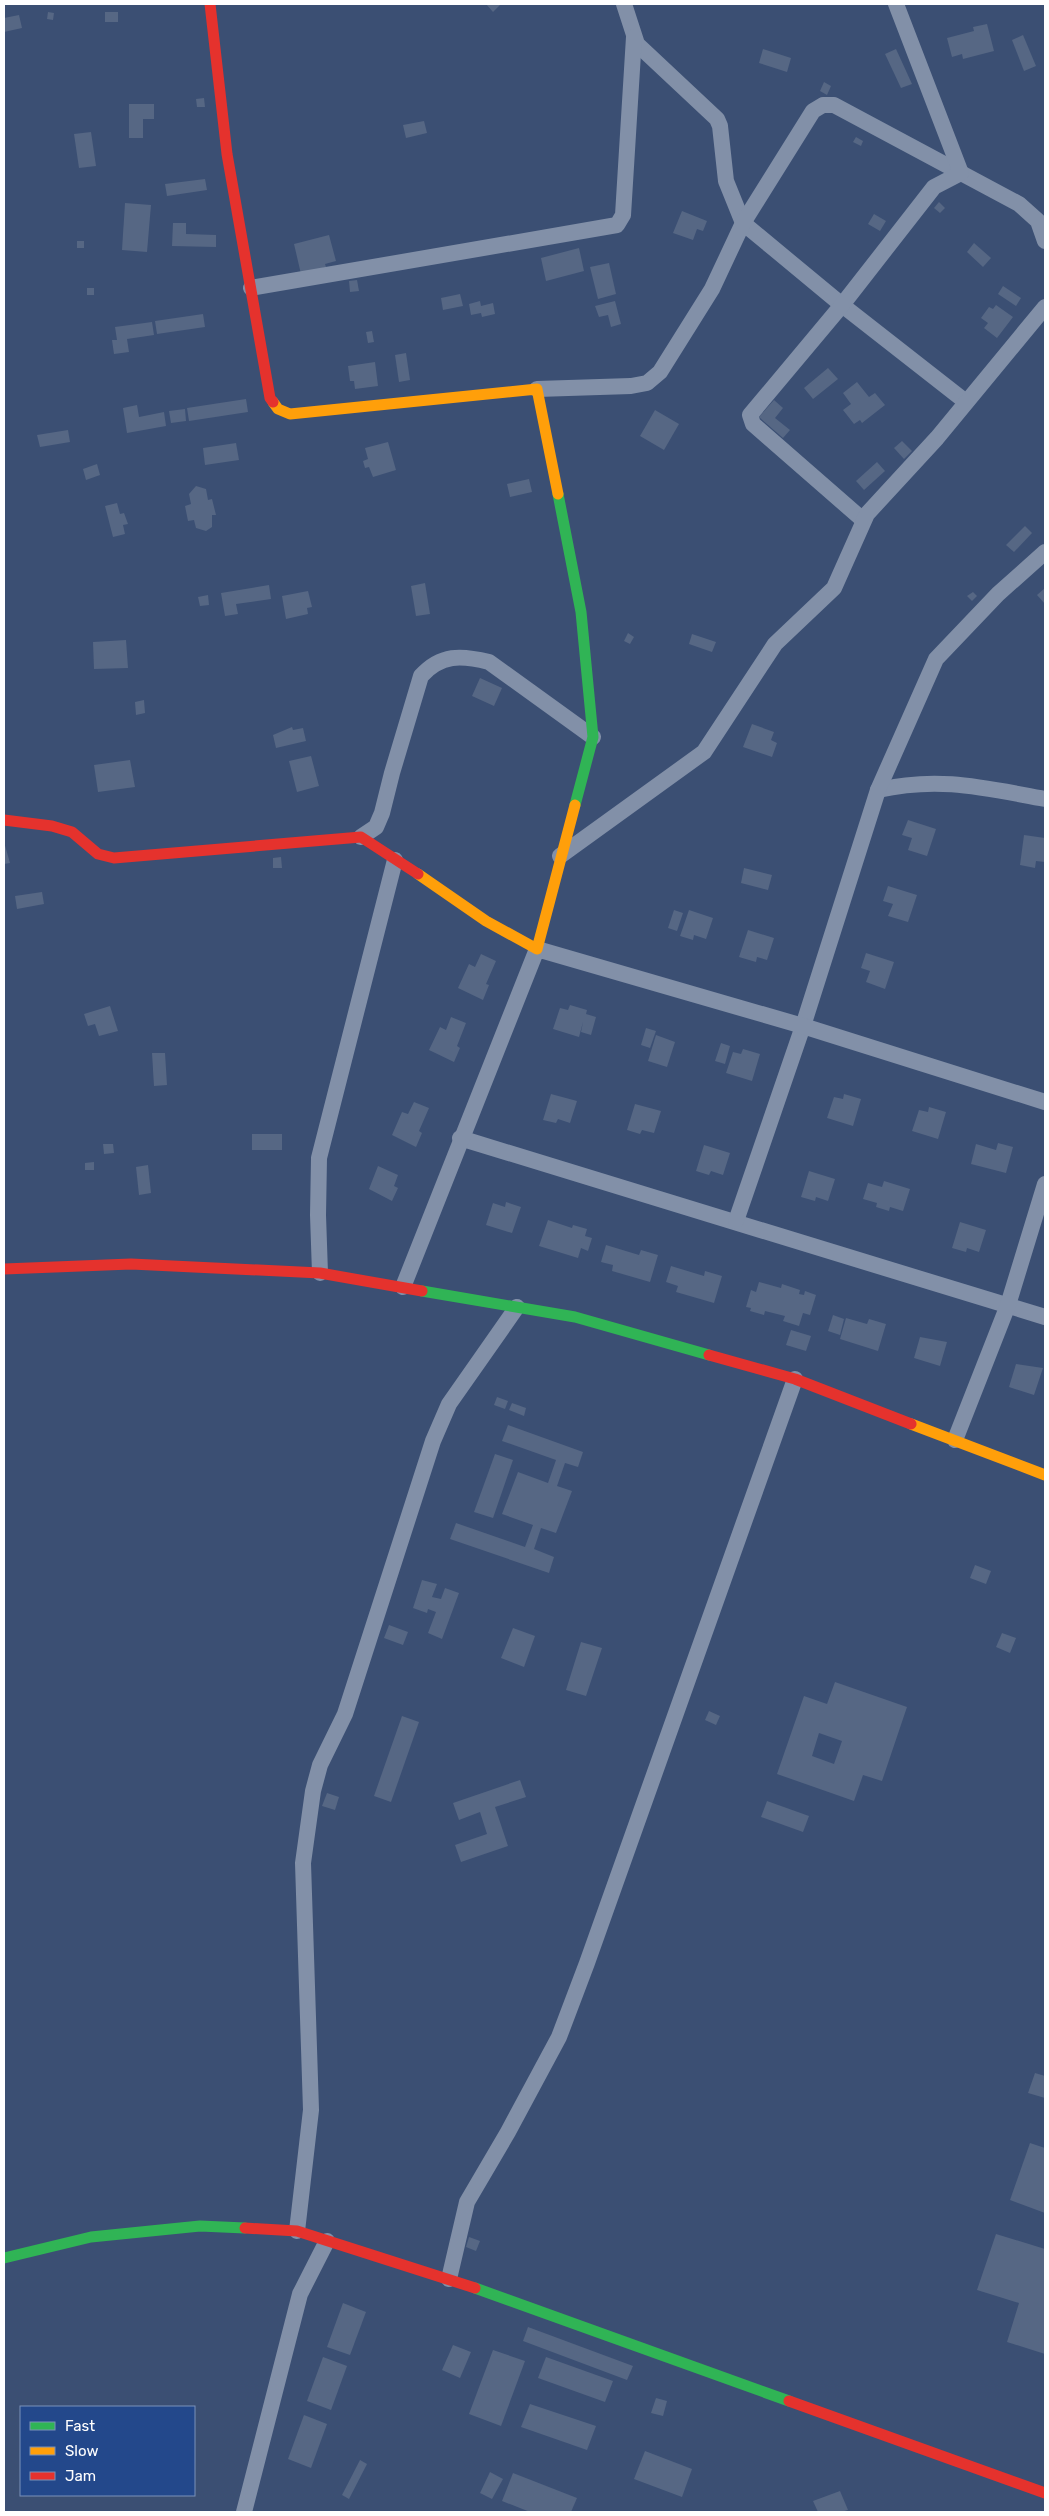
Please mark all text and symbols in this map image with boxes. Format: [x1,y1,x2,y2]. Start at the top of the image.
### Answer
legend [20,2406,195,2496]
text: Fast [65,2417,95,2435]
text: Slow [65,2442,98,2460]
text: Jam [65,2467,96,2485]

